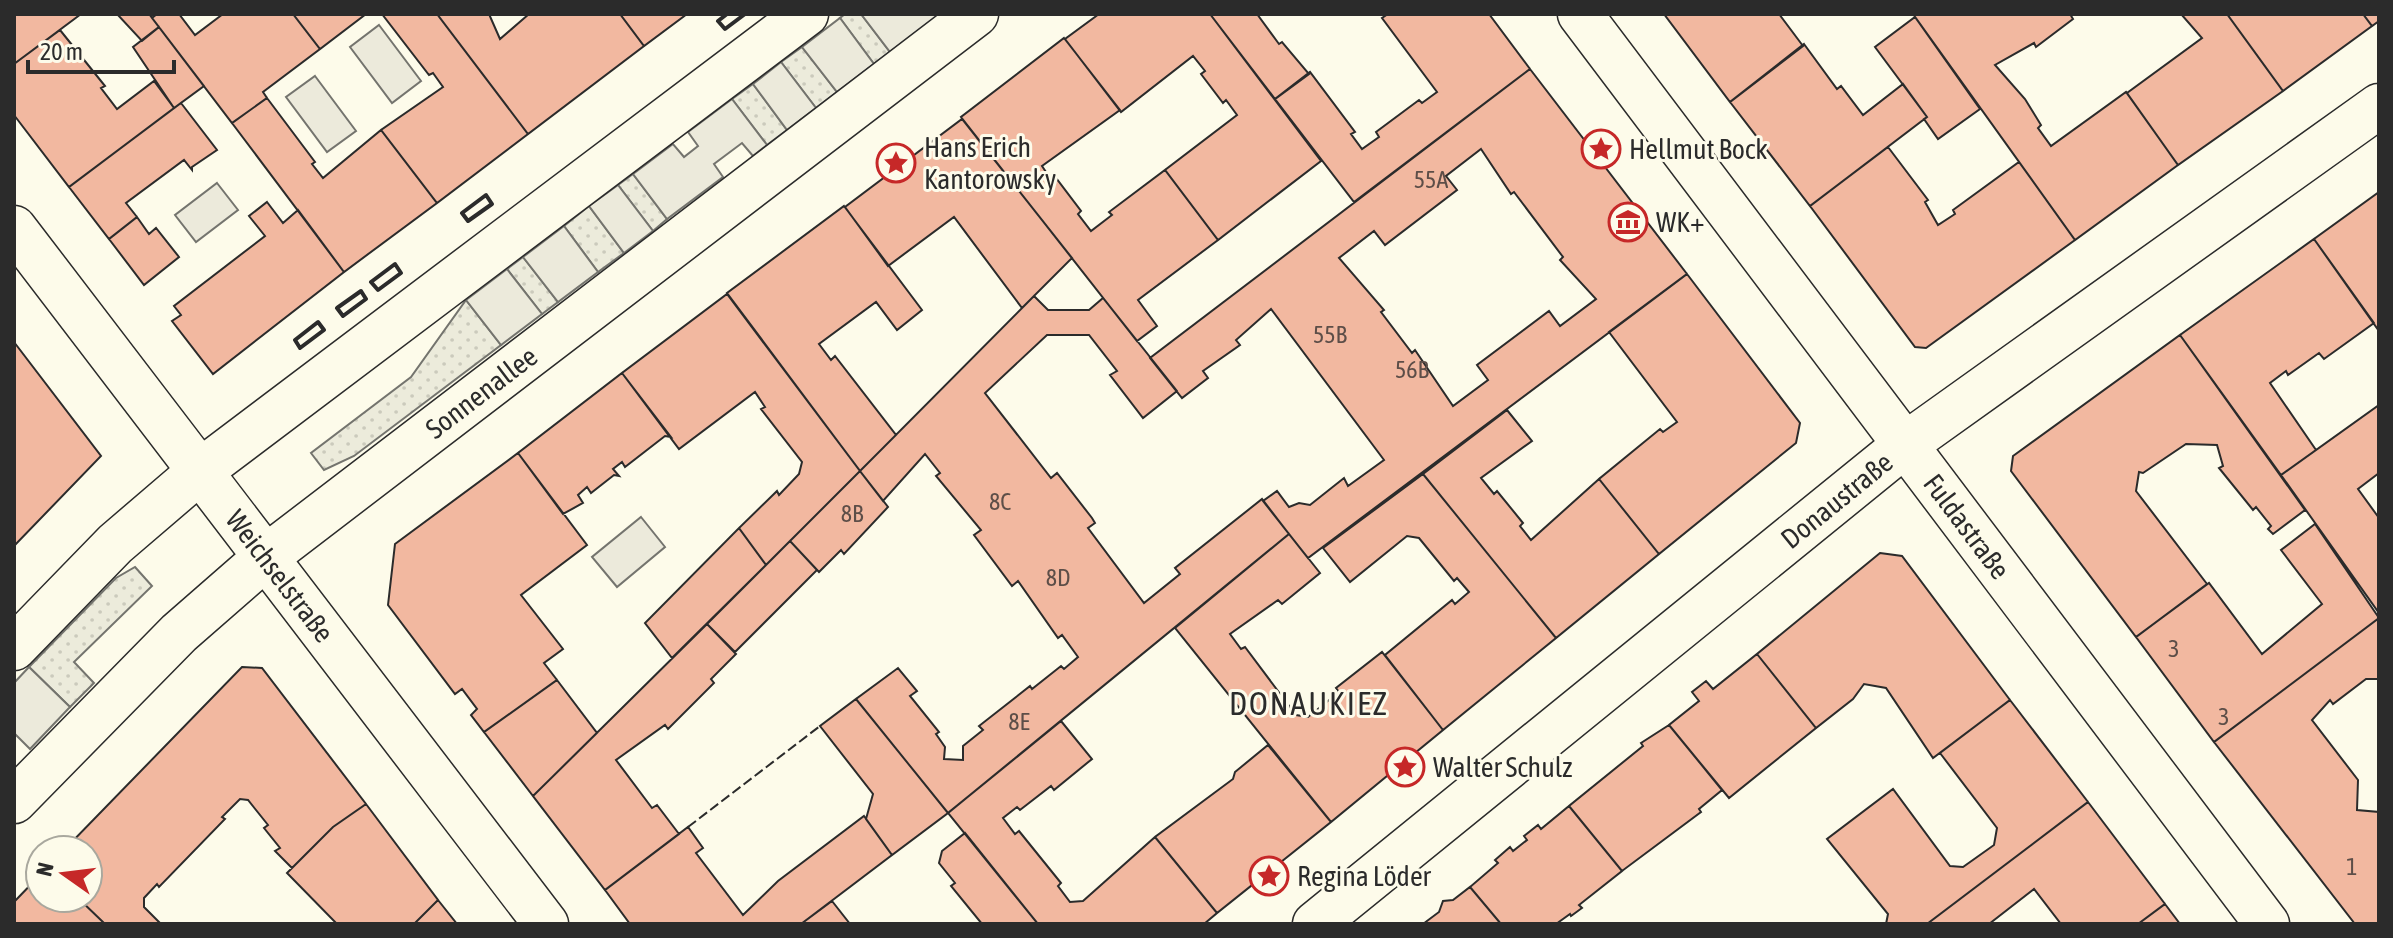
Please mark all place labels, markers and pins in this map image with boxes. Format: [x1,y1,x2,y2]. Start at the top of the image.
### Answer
place icon: Hellmut Bock [1580,128,1622,170]
place label: Hans Erich Kantorowsky [924,131,1056,195]
place label: Hellmut Bock [1629,133,1768,165]
place icon: Hans Erich Kantorowsky [875,142,917,184]
museum icon: WK+ [1607,201,1649,243]
place label: WK+ [1656,206,1705,238]
place icon: Walter Schulz [1384,746,1426,788]
place label: Walter Schulz [1433,751,1572,783]
place icon: Regina Löder [1248,855,1290,897]
place label: Regina Löder [1297,860,1432,892]

